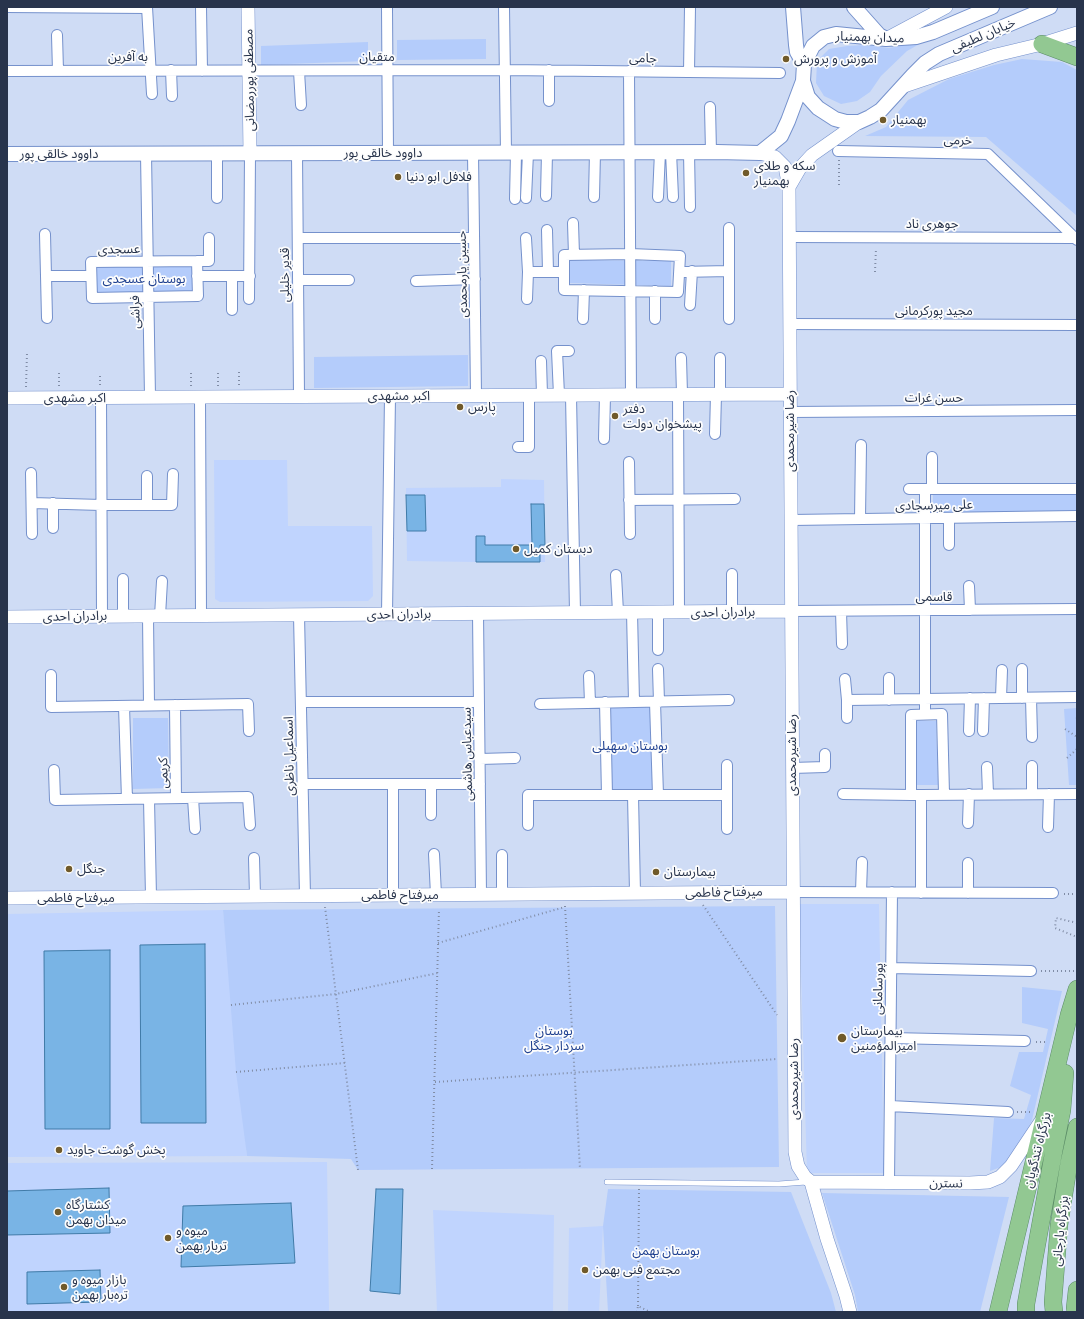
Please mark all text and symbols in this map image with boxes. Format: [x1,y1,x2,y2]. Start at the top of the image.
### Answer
street label: خیابان لطیفی [948,14,1018,56]
street label: میدان بهمنیار [835,28,905,46]
street label: مصطفی پوررمضانی [240,29,258,131]
street label: به آفرین [108,49,148,65]
street label: متقیان [359,49,395,65]
street label: جامی [629,50,657,66]
place label: آموزش و پرورش [794,51,877,67]
marker: آموزش و پرورش [781,54,791,64]
place label: بهمنیار [891,112,926,128]
marker: بهمنیار [878,115,888,125]
street label: خرمی [944,132,972,148]
street label: داوود خالقی پور [344,145,422,161]
street label: داوود خالقی پور [20,146,98,162]
place label: سکه و طلای بهمنیار [754,158,815,189]
marker: سکه و طلای بهمنیار [741,168,751,178]
place label: فلافل ابو دنیا [406,169,472,185]
marker: فلافل ابو دنیا [393,172,403,182]
street label: جوهری ناد [906,216,958,232]
street label: حسین یارمحمدی [453,230,471,318]
street label: عسجدی [98,241,140,257]
street label: قدیر خلیلی [277,248,293,302]
park label: بوستان عسجدی [102,271,186,287]
street label: فراشی [127,295,143,329]
street label: مجید پورکرمانی [895,303,973,319]
street label: اکبر مشهدی [368,388,430,404]
street label: اکبر مشهدی [44,390,106,406]
street label: رضا شیرمحمدی [782,390,798,472]
street label: حسن غرات [905,390,963,406]
place label: پارس [468,399,496,415]
place label: دفتر پیشخوان دولت [623,401,702,432]
marker: پارس [455,402,465,412]
marker: دفتر پیشخوان دولت [610,411,620,421]
street label: علی میرسجادی [895,497,973,513]
place label: دبستان کمیل [524,541,592,557]
marker: دبستان کمیل [511,544,521,554]
street label: قاسمی [916,589,952,605]
street label: برادران احدی [691,604,755,620]
street label: برادران احدی [367,606,431,622]
street label: برادران احدی [43,608,107,624]
street label: سیدعباس هاشمی [458,707,476,801]
street label: رضا شیرمحمدی [784,714,800,796]
street label: اسماعیل ناظری [281,716,297,796]
park label: بوستان سهیلی [592,738,668,754]
street label: کریمی [155,757,171,789]
place label: جنگل [77,861,105,877]
marker: جنگل [64,864,74,874]
place label: بیمارستان [664,864,716,880]
marker: بیمارستان [651,867,661,877]
street label: میرفتاح فاطمی [685,884,763,900]
street label: میرفتاح فاطمی [361,887,439,903]
street label: میرفتاح فاطمی [37,890,115,906]
street label: پورسامانی [870,963,886,1015]
park label: بوستان سردار جنگل [524,1023,584,1054]
place label: بیمارستان امیرالمؤمنین [851,1023,916,1054]
marker: بیمارستان امیرالمؤمنین [836,1032,848,1044]
street label: رضا شیرمحمدی [786,1038,802,1120]
street label: بزرگراه تندگویان [1020,1110,1054,1190]
place label: پخش گوشت جاوید [67,1142,166,1158]
marker: پخش گوشت جاوید [54,1145,64,1155]
street label: نسترن [929,1175,963,1191]
street label: بزرگراه یارجانی [1049,1195,1071,1267]
place label: کشتارگاه میدان بهمن [66,1197,127,1228]
marker: کشتارگاه میدان بهمن [53,1207,63,1217]
place label: میوه و تربار بهمن [176,1223,227,1254]
marker: میوه و تربار بهمن [163,1233,173,1243]
park label: بوستان بهمن [632,1243,700,1259]
place label: مجتمع فنی بهمن [593,1262,680,1278]
marker: مجتمع فنی بهمن [580,1265,590,1275]
place label: بازار میوه و تره‌بار بهمن [72,1272,128,1303]
marker: بازار میوه و تره‌بار بهمن [59,1282,69,1292]

